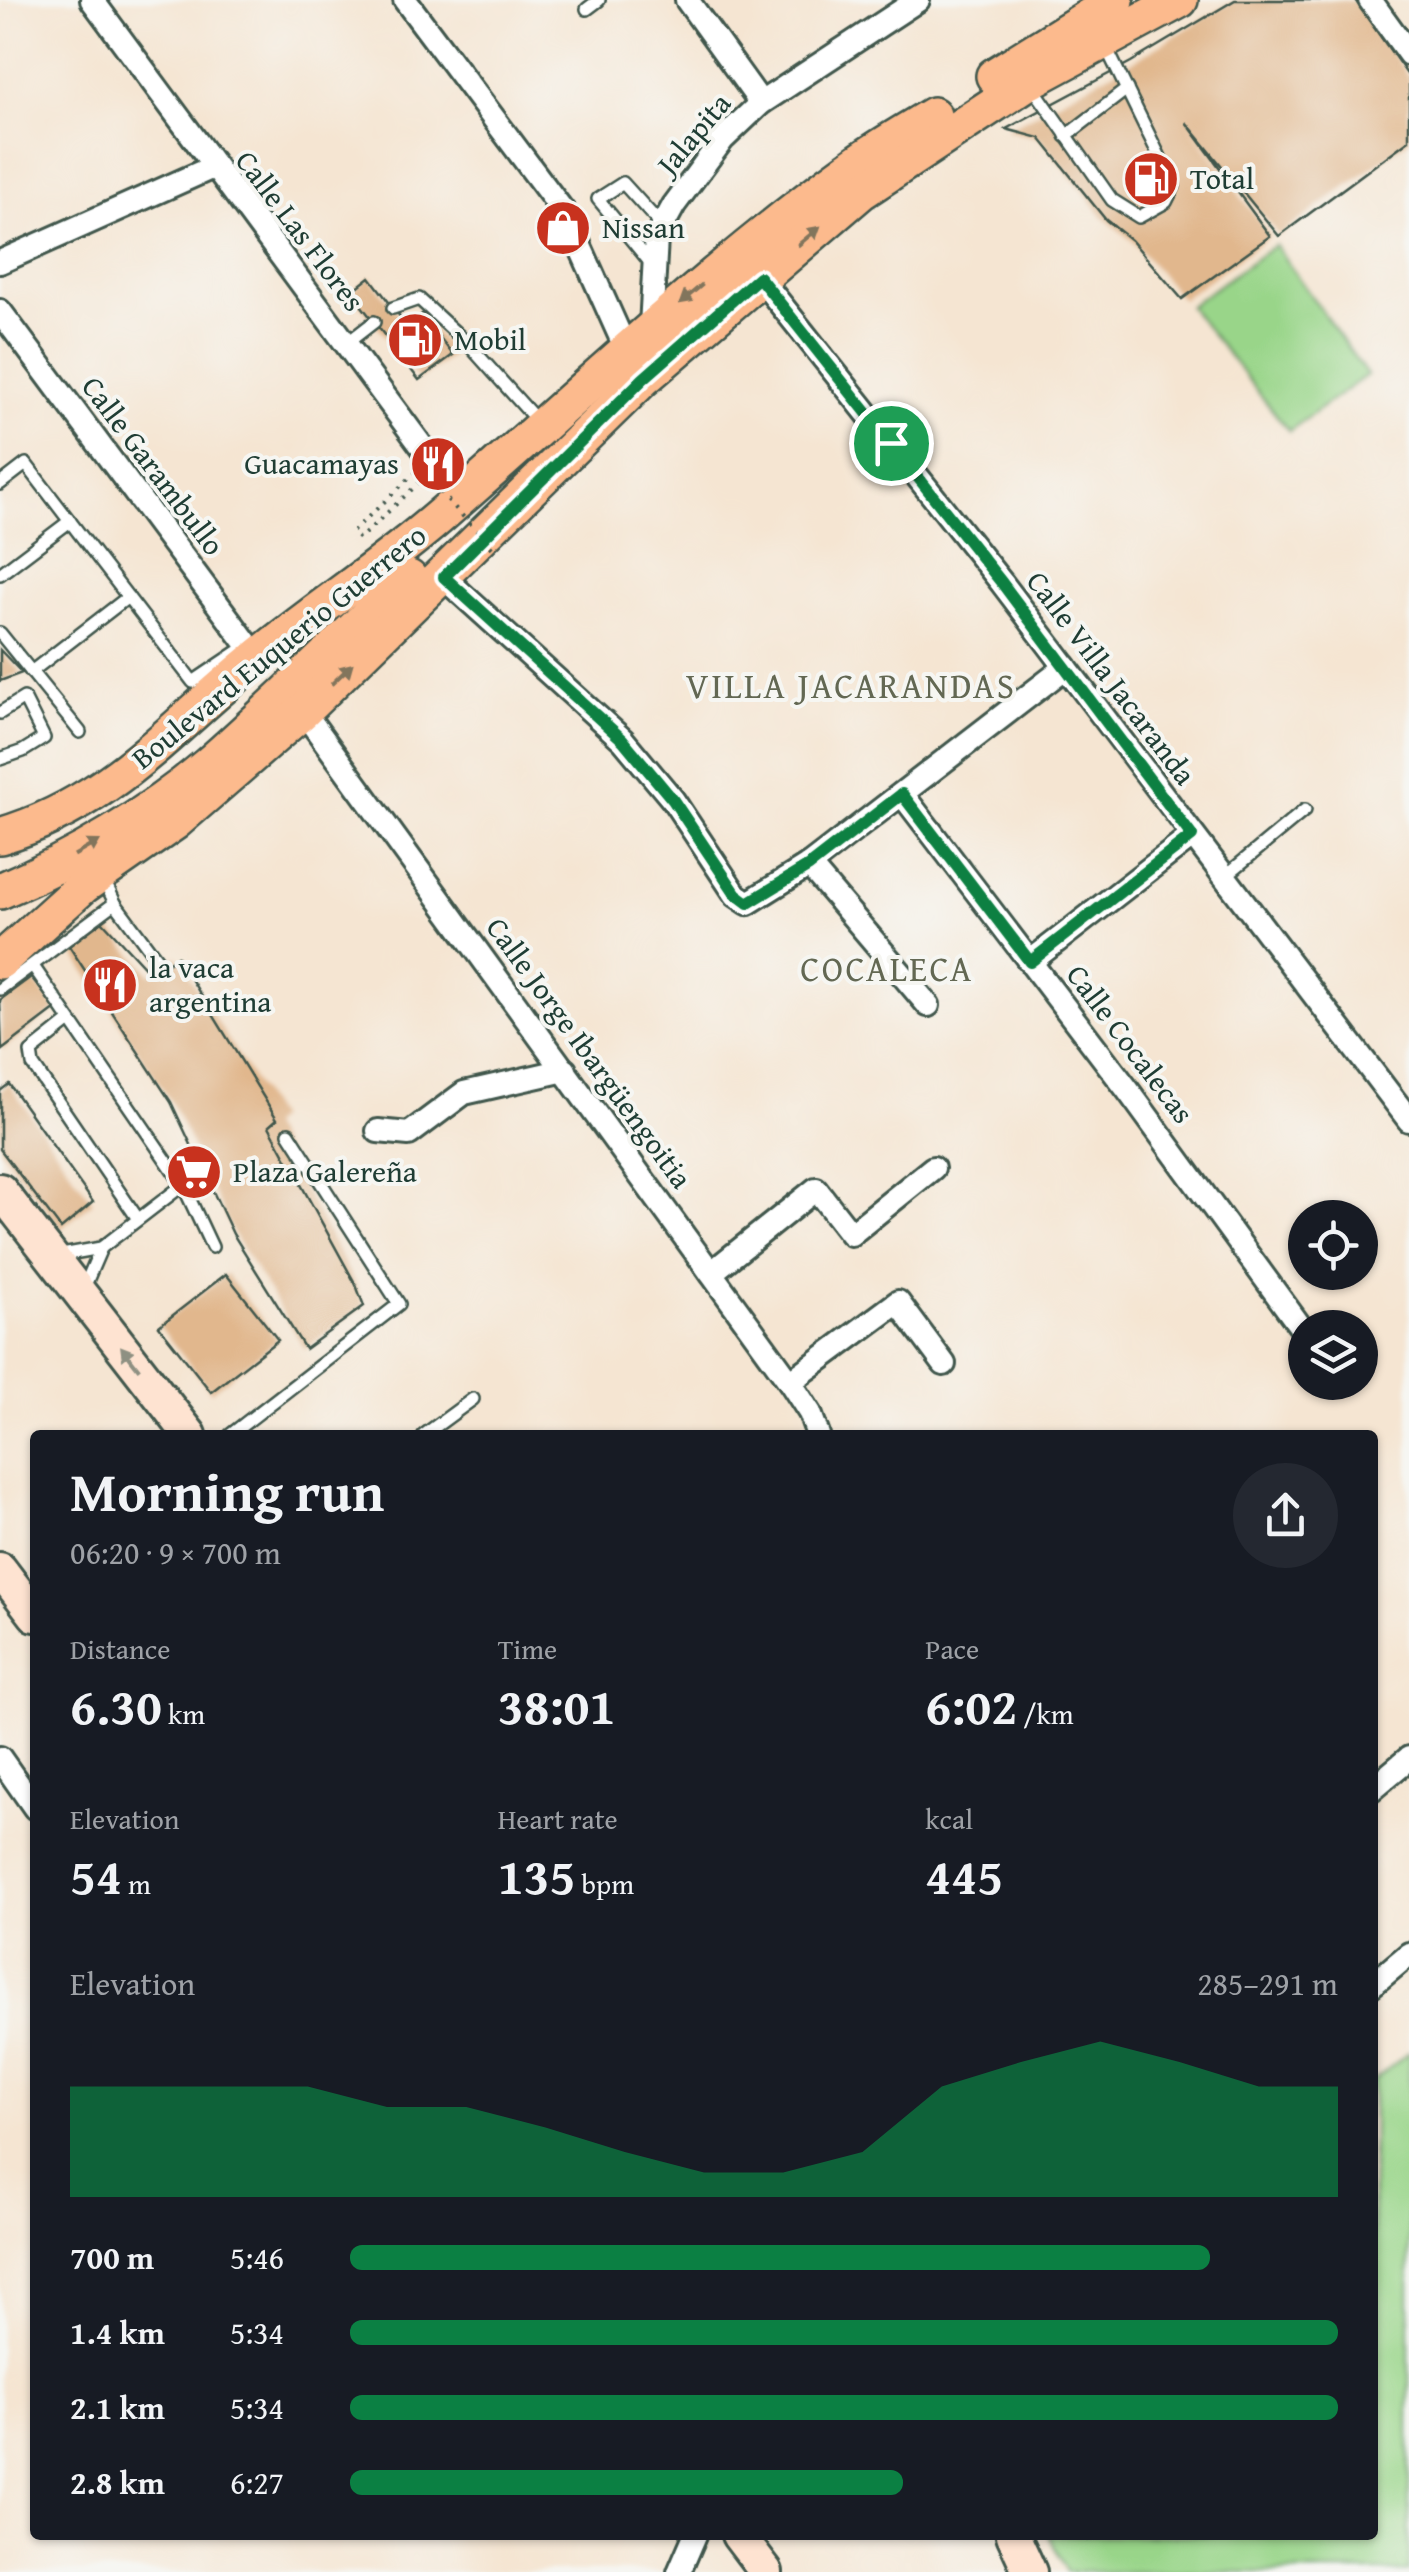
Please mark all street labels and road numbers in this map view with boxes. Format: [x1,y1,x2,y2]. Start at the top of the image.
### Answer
street label: Jalapita [643,83,741,187]
street label: Calle Las Flores [226,141,376,320]
street label: Calle Garambullo [72,366,236,564]
street label: Boulevard Euquerio Guerrero [122,513,435,779]
street label: Calle Villa Jacaranda [1017,561,1207,794]
street label: Calle Jorge Ibargüengoitia [476,908,703,1197]
street label: Calle Cocalecas [1056,955,1205,1132]

